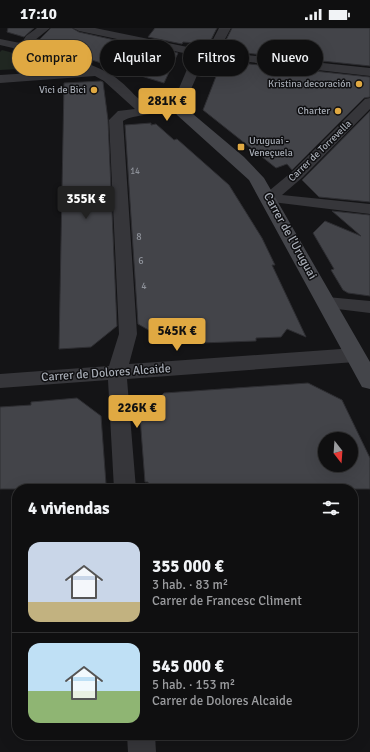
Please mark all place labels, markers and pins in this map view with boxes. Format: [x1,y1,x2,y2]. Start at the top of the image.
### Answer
place label: Kristina decoración [268,78,351,90]
marker: Kristina decoración [354,79,364,89]
place label: Vici de Bici [39,84,86,96]
marker: Vici de Bici [89,85,99,95]
pin: 281K € [134,88,200,122]
place label: Charter [297,105,330,117]
marker: Charter [333,106,343,116]
place label: Uruguai - Veneçuela [249,135,293,159]
marker: Uruguai - Veneçuela [236,142,246,152]
pin: 355K € [53,186,119,220]
pin: 545K € [144,318,210,352]
pin: 226K € [104,395,170,429]

